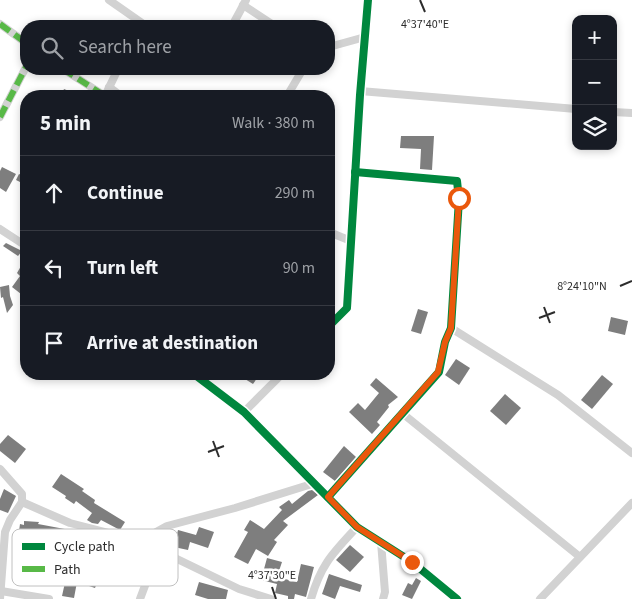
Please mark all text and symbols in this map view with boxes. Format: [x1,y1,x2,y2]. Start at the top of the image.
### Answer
map controls [572,15,617,150]
button: + [572,15,617,60]
text: 4°37'40"E [401,16,449,33]
search box [20,20,335,75]
icon: search [38,34,66,62]
text: Search here [78,34,172,61]
button: − [572,60,617,105]
button: layers [572,105,617,150]
text: 5 min [40,108,91,138]
text: Walk · 380 m [232,112,315,134]
icon: ahead [40,179,68,207]
text: Continue [87,180,164,207]
text: 290 m [275,182,315,204]
route start [448,187,471,210]
icon: left [40,254,68,282]
text: Turn left [87,255,158,282]
text: 90 m [283,257,315,279]
text: 8°24'10"N [557,278,607,295]
icon: arrive [40,329,68,357]
text: Arrive at destination [87,330,258,357]
legend [12,529,178,586]
text: Cycle path [54,537,115,557]
route end [401,551,424,574]
text: Path [54,560,81,580]
text: 4°37'30"E [248,567,296,584]

